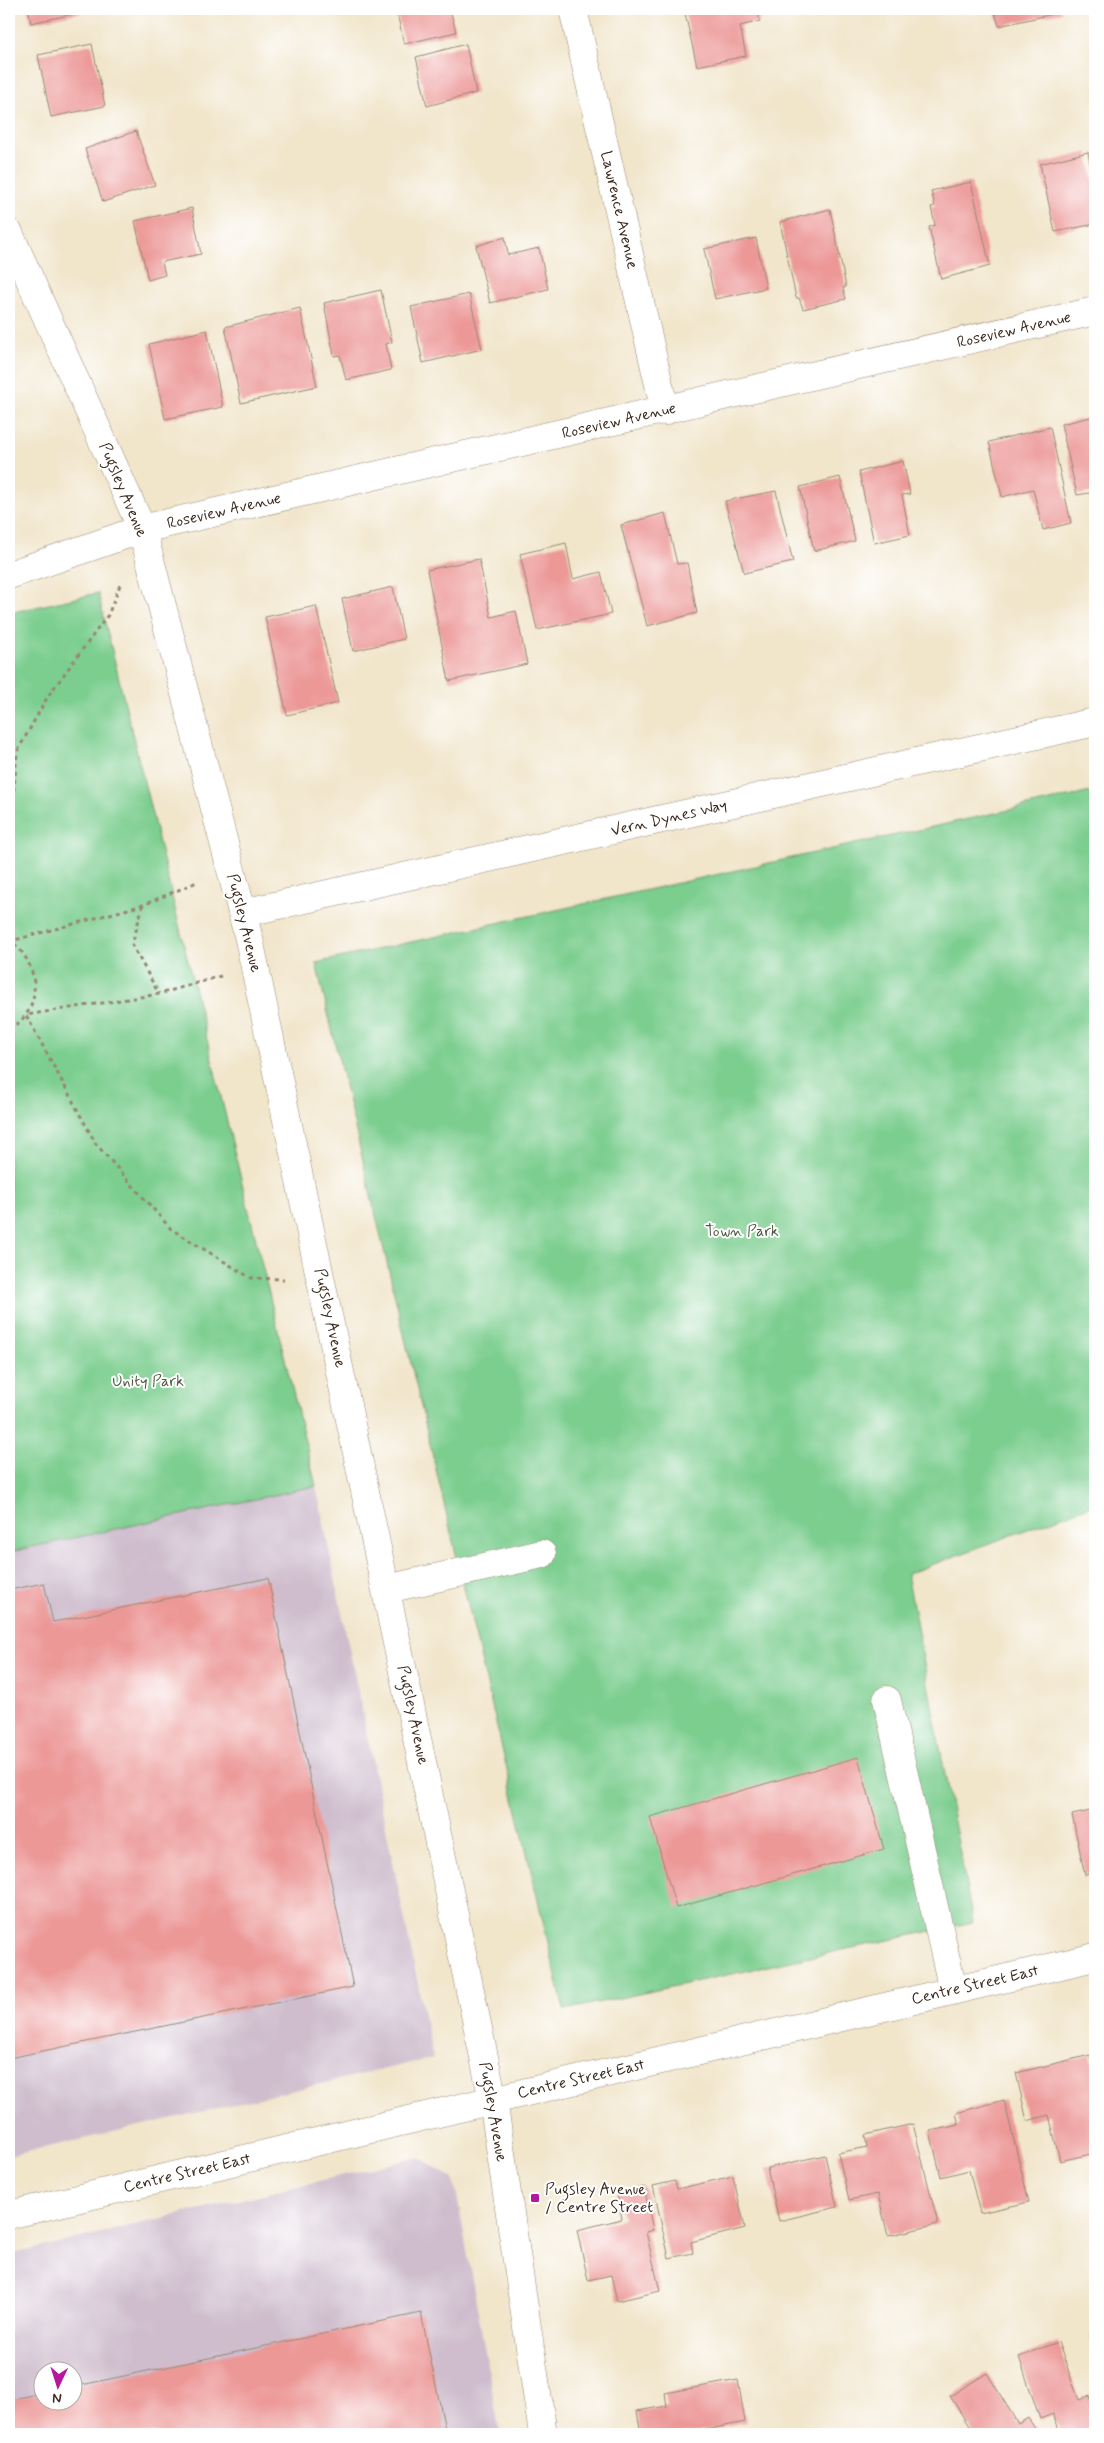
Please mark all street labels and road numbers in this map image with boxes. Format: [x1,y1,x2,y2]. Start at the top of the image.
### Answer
street label: Lawrence Avenue [595,149,643,271]
street label: Roseview Avenue [955,307,1073,353]
street label: Roseview Avenue [560,398,678,444]
street label: Pugsley Avenue [93,439,153,541]
street label: Roseview Avenue [165,488,283,534]
street label: Vern Dynes Way [609,794,729,842]
street label: Pugsley Avenue [221,872,266,975]
street label: Pugsley Avenue [308,1266,351,1370]
street label: Pugsley Avenue [391,1663,434,1767]
street label: Centre Street East [909,1960,1041,2010]
street label: Centre Street East [515,2054,647,2104]
street label: Pugsley Avenue [473,2061,512,2164]
street label: Centre Street East [121,2148,253,2198]

